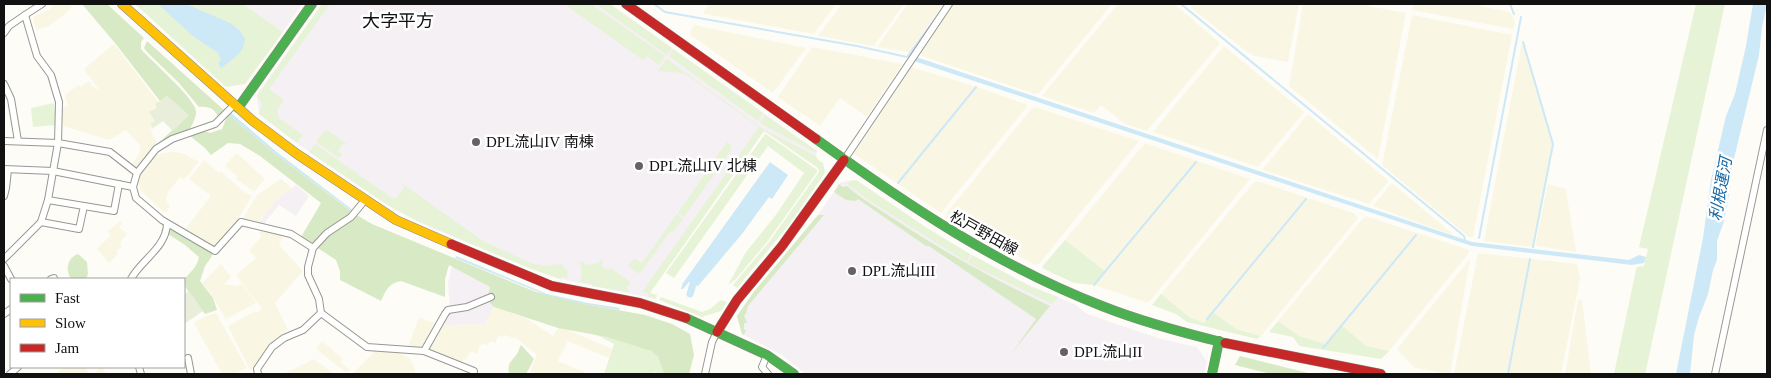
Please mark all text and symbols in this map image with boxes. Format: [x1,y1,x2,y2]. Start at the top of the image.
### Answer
district label: 大字平方 [362,11,434,31]
place label: DPL流山IV 南棟 [486,133,594,150]
marker: DPL流山IV 南棟 [470,136,482,148]
water label: 利根運河 [1707,153,1735,222]
place label: DPL流山IV 北棟 [649,157,757,174]
marker: DPL流山IV 北棟 [633,160,645,172]
street label: 松戸野田線 [947,208,1021,258]
place label: DPL流山III [862,263,935,279]
marker: DPL流山III [846,265,858,277]
legend [10,278,185,368]
text: Fast [55,290,81,306]
text: Slow [55,315,86,331]
text: Jam [55,340,79,356]
place label: DPL流山II [1074,344,1142,360]
marker: DPL流山II [1058,346,1070,358]

